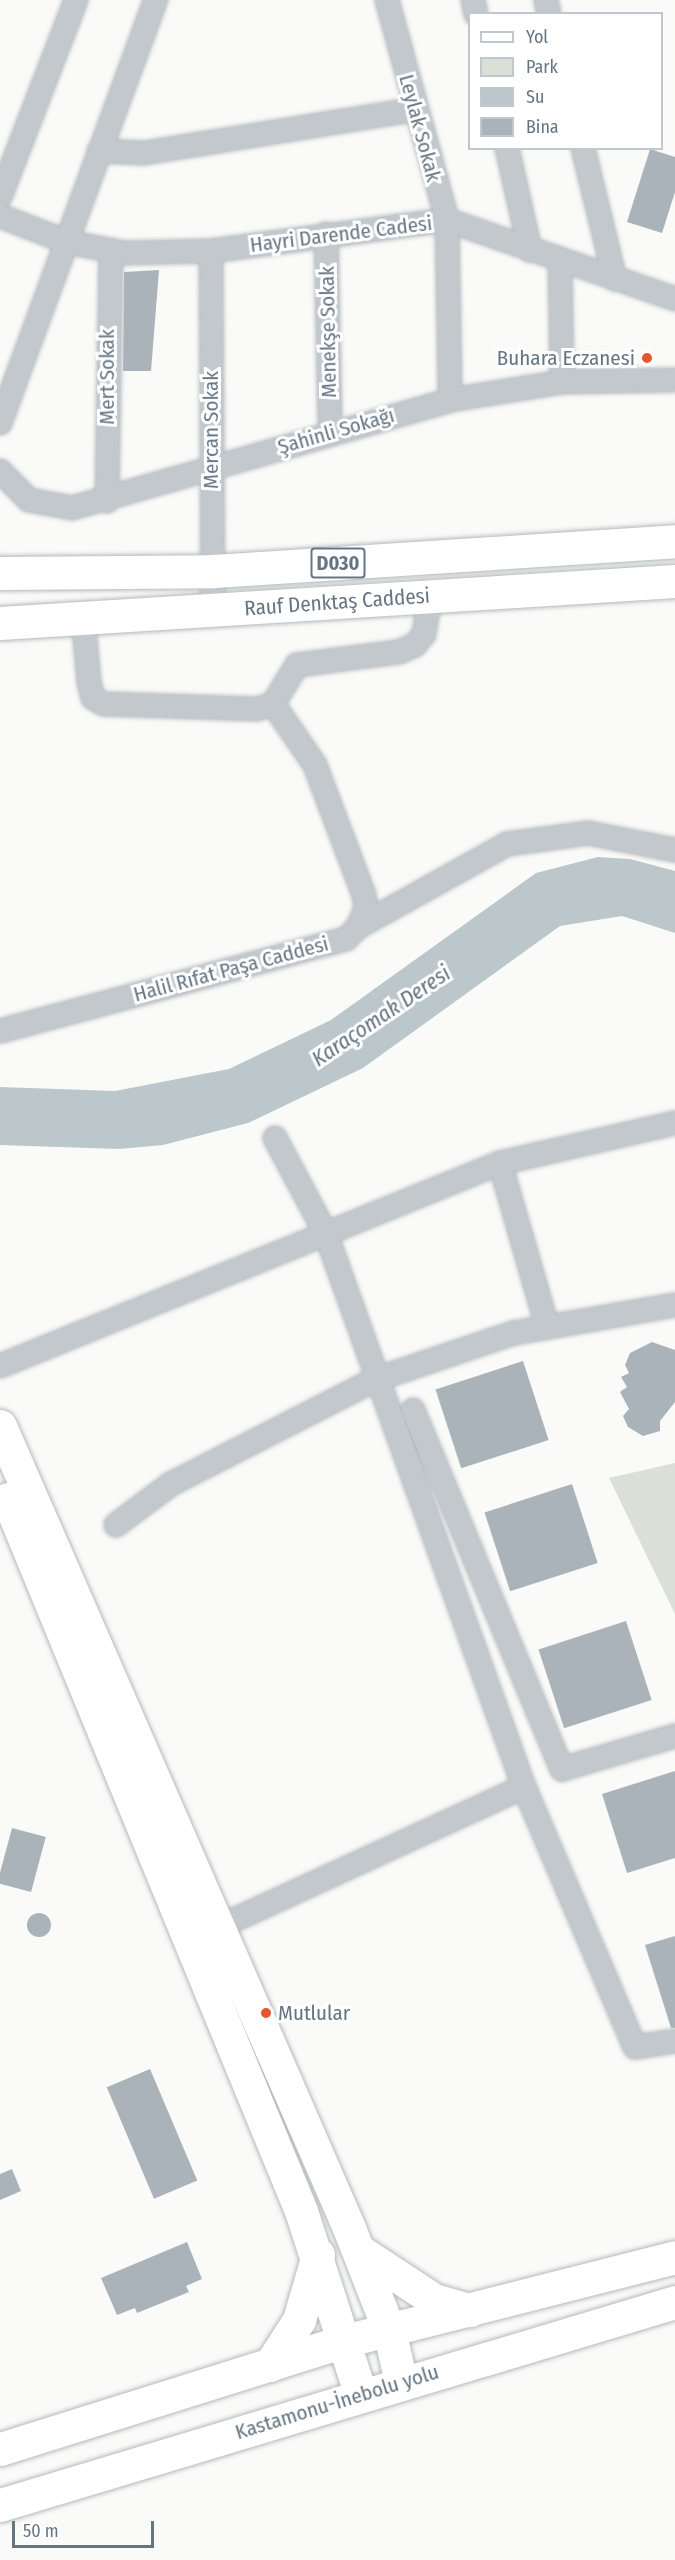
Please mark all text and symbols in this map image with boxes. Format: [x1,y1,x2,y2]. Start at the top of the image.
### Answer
legend [468,12,663,150]
text: Yol [526,26,548,48]
text: Park [526,56,558,78]
street label: Leylak Sokak [394,72,446,184]
text: Su [526,86,544,108]
text: Bina [526,116,559,138]
street label: Hayri Darende Cadesi [249,210,433,258]
street label: Menekşe Sokak [314,266,342,398]
street label: Mert Sokak [94,329,120,425]
place label: Buhara Eczanesi [497,345,635,371]
marker: Buhara Eczanesi [640,351,654,365]
street label: Mercan Sokak [198,371,224,489]
street label: Şahinli Sokağı [275,402,397,460]
road number: D030 [310,546,366,580]
street label: Rauf Denktaş Caddesi [243,583,431,621]
street label: Halil Rıfat Paşa Caddesi [131,931,331,1007]
water label: Karaçomak Deresi [307,960,455,1072]
place label: Mutlular [278,2000,350,2026]
marker: Mutlular [259,2006,273,2020]
street label: Kastamonu-İnebolu yolu [232,2359,442,2445]
scale bar [15,2509,158,2547]
text: 50 m [23,2520,59,2542]

